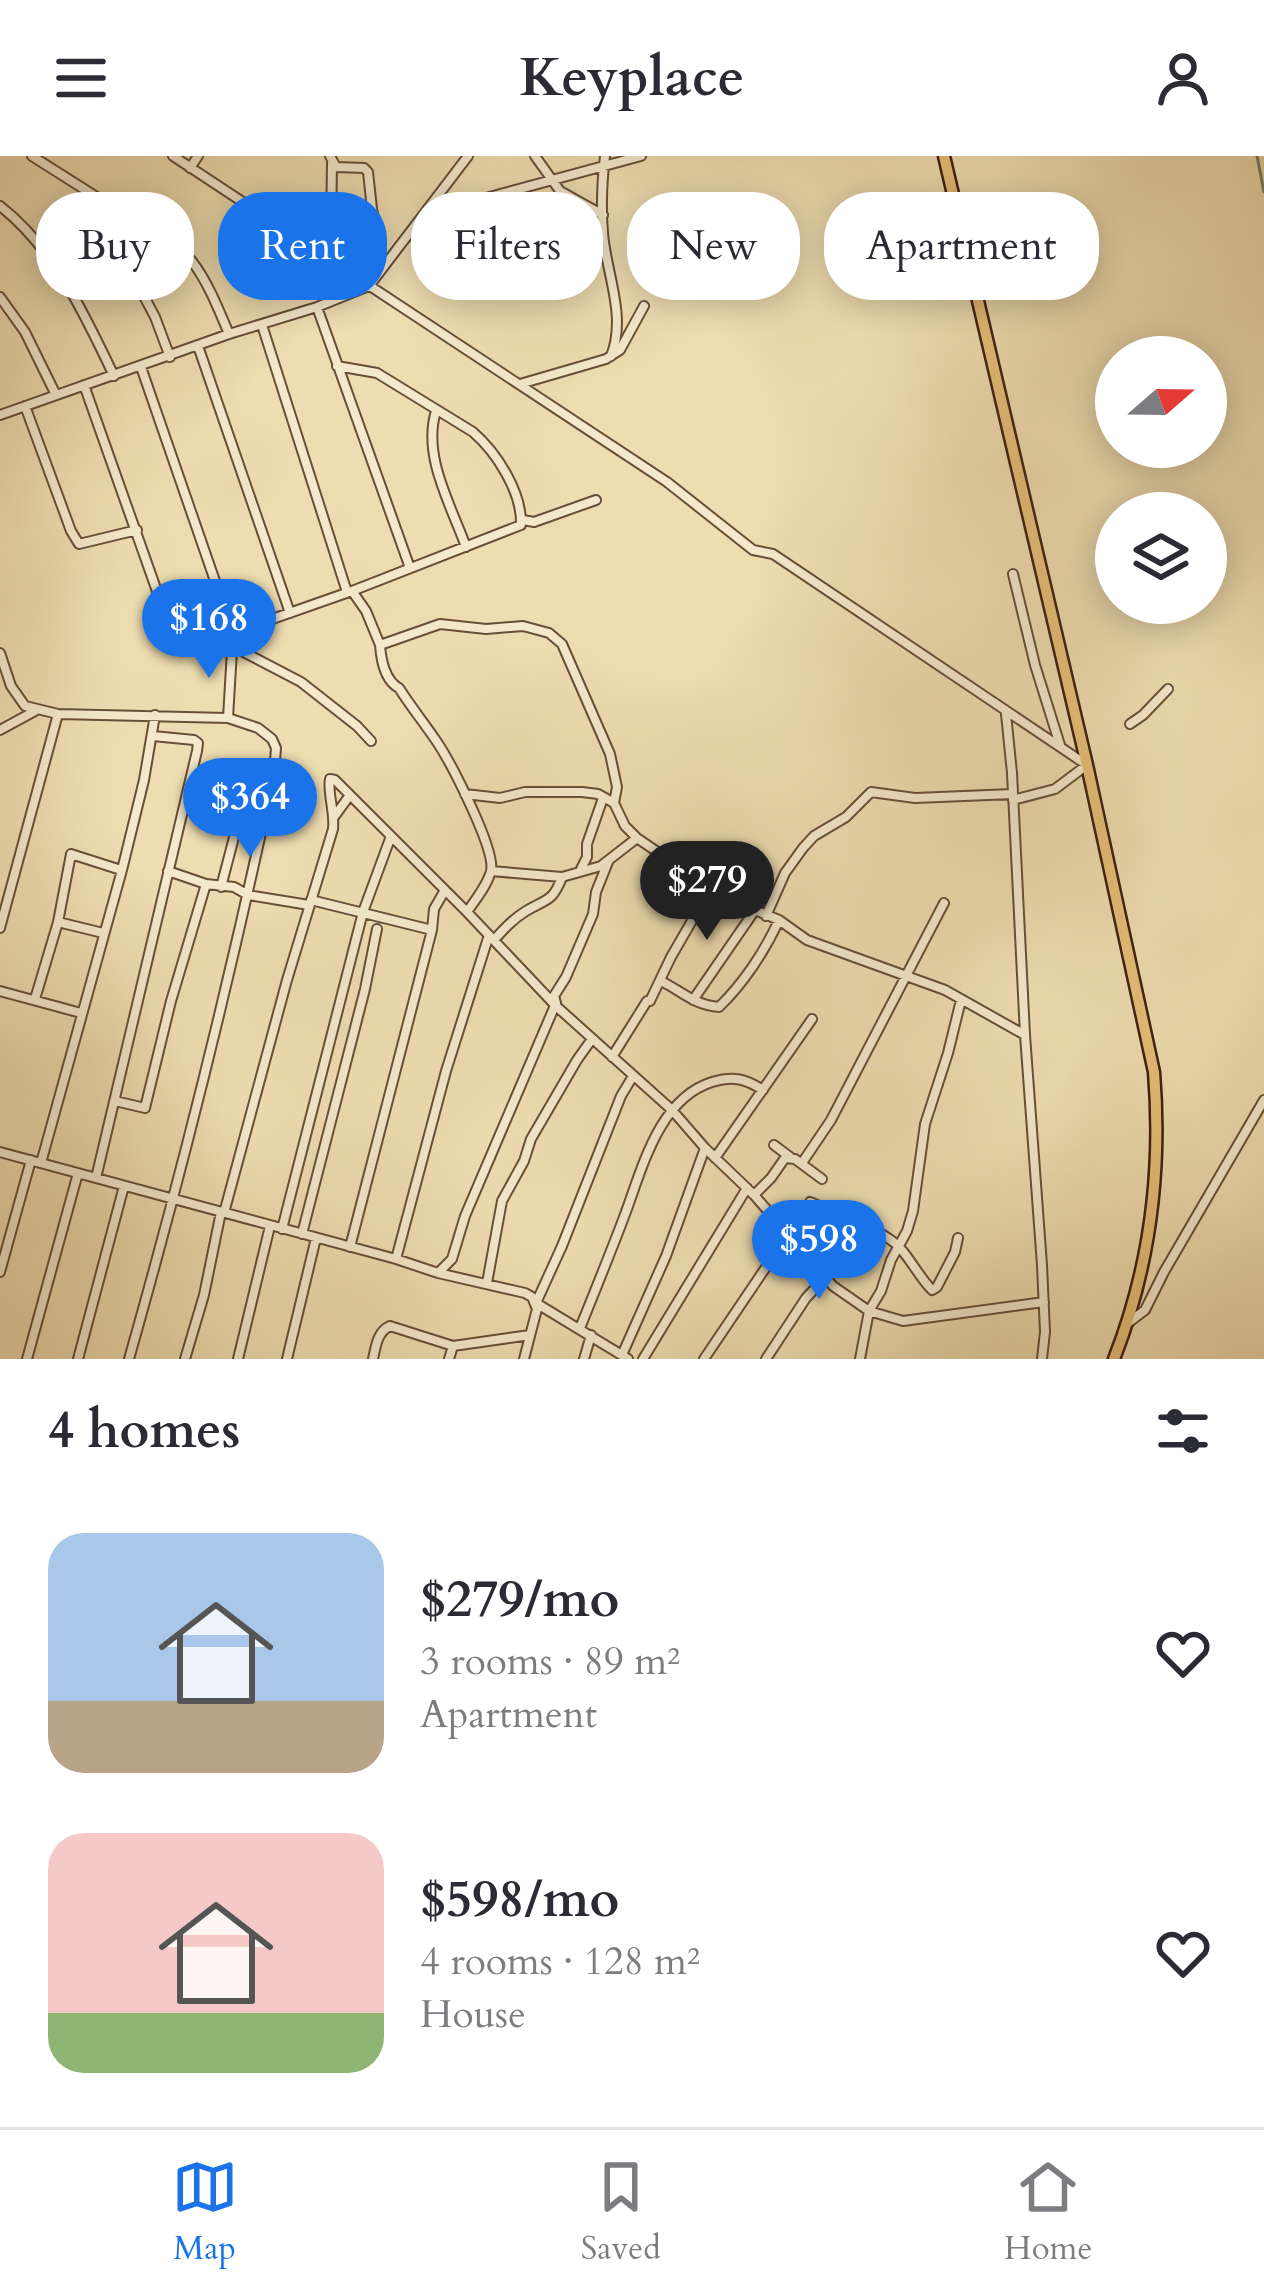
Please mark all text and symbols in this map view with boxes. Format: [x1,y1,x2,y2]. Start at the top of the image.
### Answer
text: Keyplace [520,42,744,115]
icon: menu [48,45,114,111]
icon: person [1150,45,1216,111]
chip: Buy [36,192,194,300]
chip: Rent [218,192,387,300]
chip: Filters [411,192,603,300]
chip: New [627,192,800,300]
chip: Apartment [824,192,1099,300]
north arrow [1095,336,1227,468]
map controls [1095,336,1227,624]
button: layers [1095,492,1227,624]
pin: $168 [138,579,280,681]
text: $168 [169,591,249,644]
pin: $364 [179,758,321,860]
text: $364 [210,770,290,823]
pin: $279 [636,841,778,943]
text: $279 [667,853,747,906]
pin: $598 [748,1200,890,1302]
text: $598 [779,1212,859,1265]
text: 4 homes [48,1396,240,1466]
icon: filters [1150,1398,1216,1464]
text: $279/mo [420,1565,619,1635]
icon: home [144,1581,288,1725]
icon: heart [1150,1620,1216,1686]
text: 3 rooms · 89 m² [420,1635,680,1688]
text: Apartment [420,1688,597,1741]
text: $598/mo [420,1865,619,1935]
icon: home [144,1881,288,2025]
icon: heart [1150,1920,1216,1986]
text: 4 rooms · 128 m² [420,1935,700,1988]
text: House [420,1988,526,2041]
tab: Map [172,2154,238,2271]
tab: Saved [581,2154,661,2271]
tab: Home [1004,2154,1092,2271]

